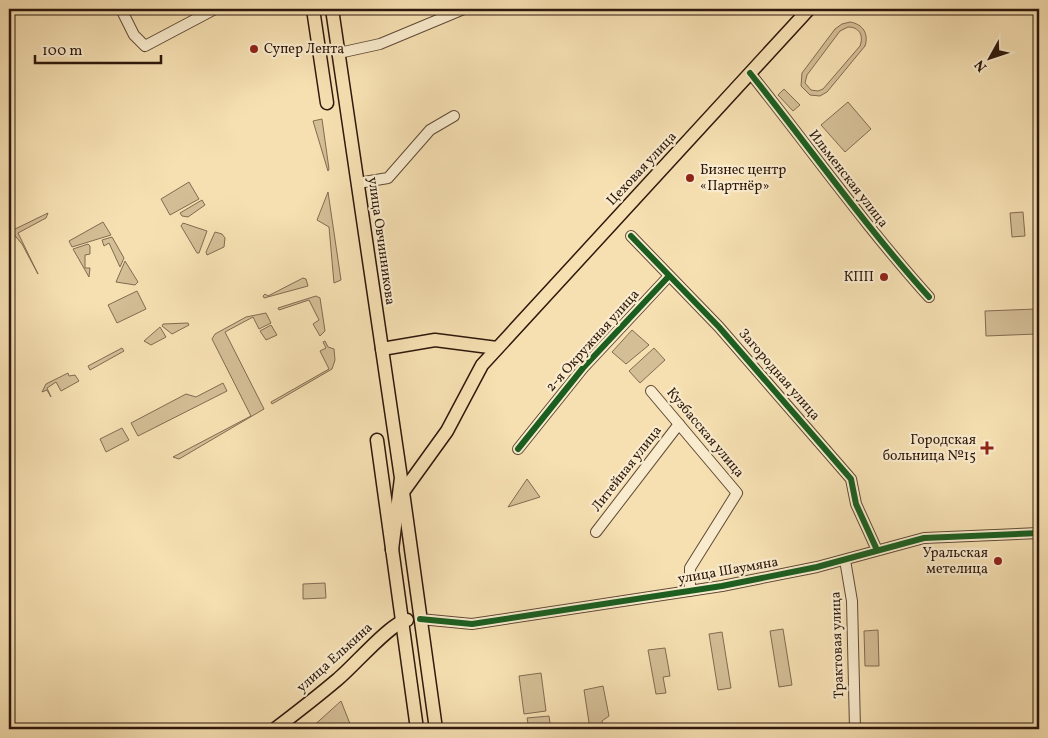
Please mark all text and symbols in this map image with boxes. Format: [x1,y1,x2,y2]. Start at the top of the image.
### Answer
scale bar [35,32,161,64]
north arrow [966,32,1016,82]
place label: Супер Лента [264,40,344,59]
text: 100 m [42,41,82,62]
marker: Супер Лента [248,43,260,55]
text: N [971,55,992,75]
street label: Ильменская улица [804,126,892,232]
street label: Цеховая улица [603,128,681,210]
place label: Бизнес центр «Партнёр» [700,161,786,196]
marker: Бизнес центр «Партнёр» [684,172,696,184]
street label: улица Овчинникова [363,176,399,306]
place label: КПП [844,268,874,287]
marker: КПП [878,271,890,283]
street label: 2-я Окружная улица [542,286,644,396]
street label: Загородная улица [734,325,824,425]
street label: Кузбасская улица [662,384,748,482]
street label: Литейная улица [587,422,667,516]
place label: Городская больница №15 [883,431,976,466]
marker: Городская больница №15 [980,441,994,455]
place label: Уральская метелица [922,544,988,579]
street label: улица Шаумяна [676,553,780,589]
marker: Уральская метелица [992,555,1004,567]
street label: Трактовая улица [827,591,849,699]
street label: улица Елькина [293,619,377,697]

